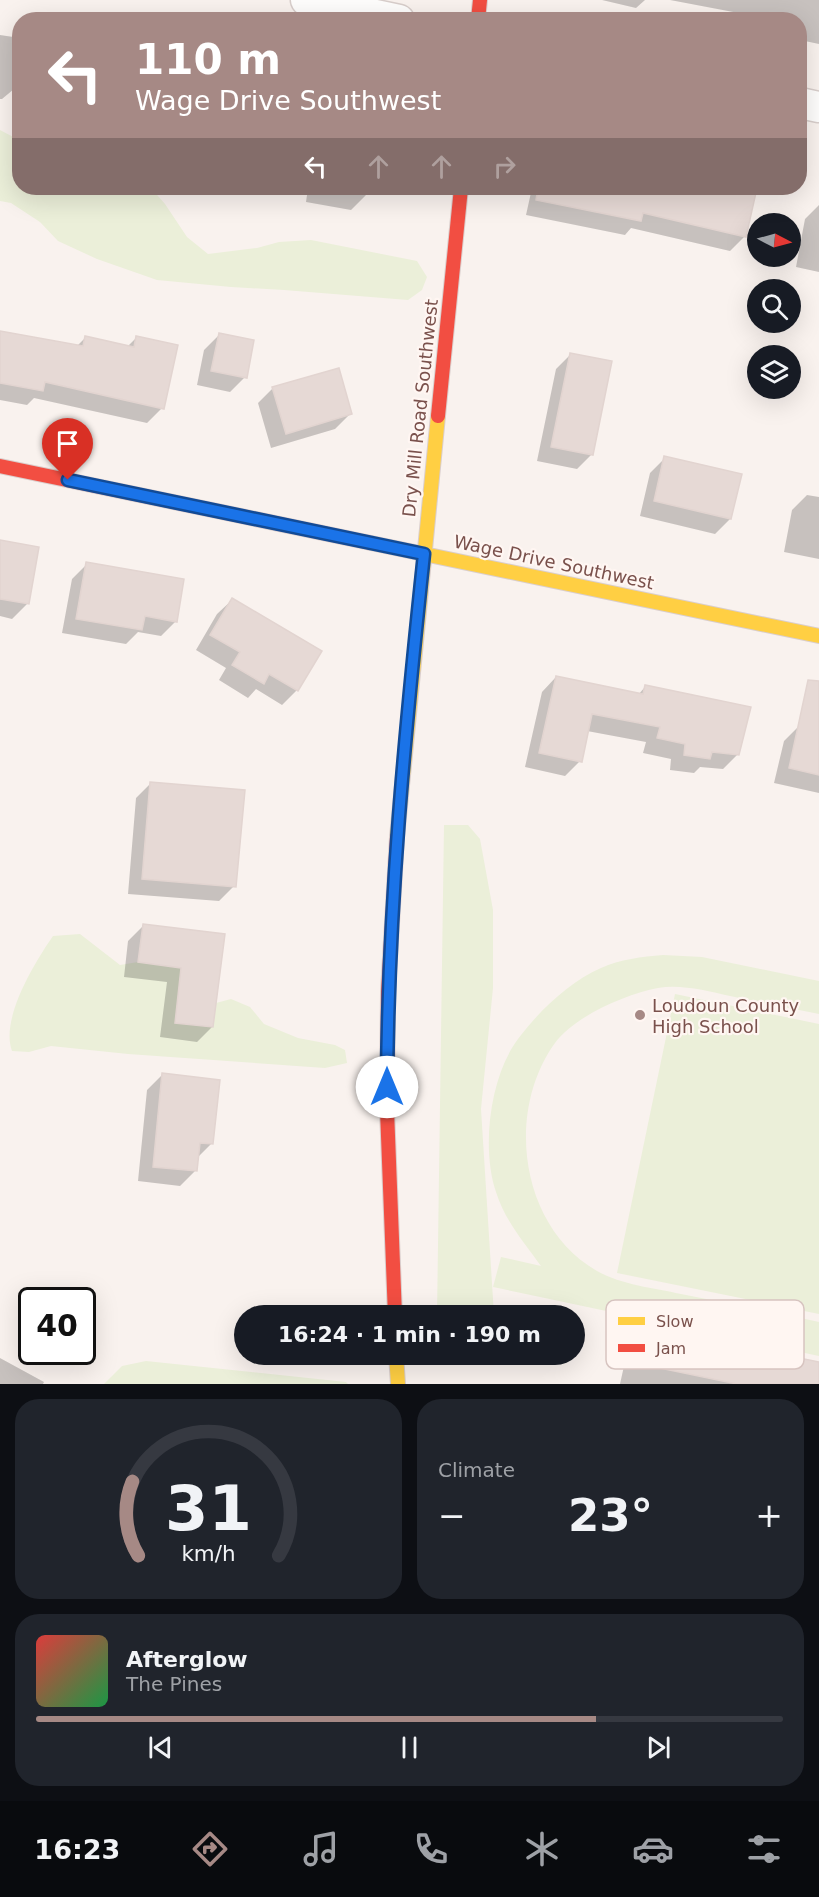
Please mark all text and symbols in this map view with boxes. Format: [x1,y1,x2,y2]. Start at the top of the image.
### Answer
text: 110 m [135,35,281,84]
icon: left [36,36,114,114]
text: Wage Drive Southwest [135,85,441,116]
icon: left [299,150,332,183]
icon: ahead [362,150,395,183]
icon: ahead [425,150,458,183]
icon: right [488,150,521,183]
north arrow [747,213,801,267]
map controls [747,213,801,399]
button: search [747,279,801,333]
street label: Dry Mill Road Southwest [398,298,442,518]
button: layers [747,345,801,399]
pin [42,418,93,480]
icon: arrive [51,427,84,460]
street label: Wage Drive Southwest [452,531,656,593]
place label: Loudoun County High School [652,995,800,1037]
marker: Loudoun County High School [633,1008,647,1022]
position arrow [355,1055,419,1119]
speed limit sign: 40 [18,1287,96,1365]
legend [606,1300,804,1369]
text: Slow [656,1312,693,1331]
text: 16:24 · 1 min · 190 m [278,1322,541,1347]
text: Jam [655,1339,686,1358]
text: Climate [438,1458,515,1482]
text: 31 [165,1472,252,1545]
text: 23° [568,1489,653,1542]
text: − [438,1496,466,1535]
text: + [755,1496,783,1535]
text: km/h [181,1541,236,1566]
text: Afterglow [126,1647,248,1672]
text: The Pines [126,1672,222,1696]
icon: previous [144,1731,177,1764]
icon: pause [393,1731,426,1764]
icon: next [642,1731,675,1764]
icon: directions [189,1828,231,1870]
icon: music [300,1828,342,1870]
icon: phone [410,1828,452,1870]
icon: climate [521,1828,563,1870]
icon: car [632,1828,674,1870]
icon: filters [743,1828,785,1870]
text: 16:23 [34,1834,120,1865]

